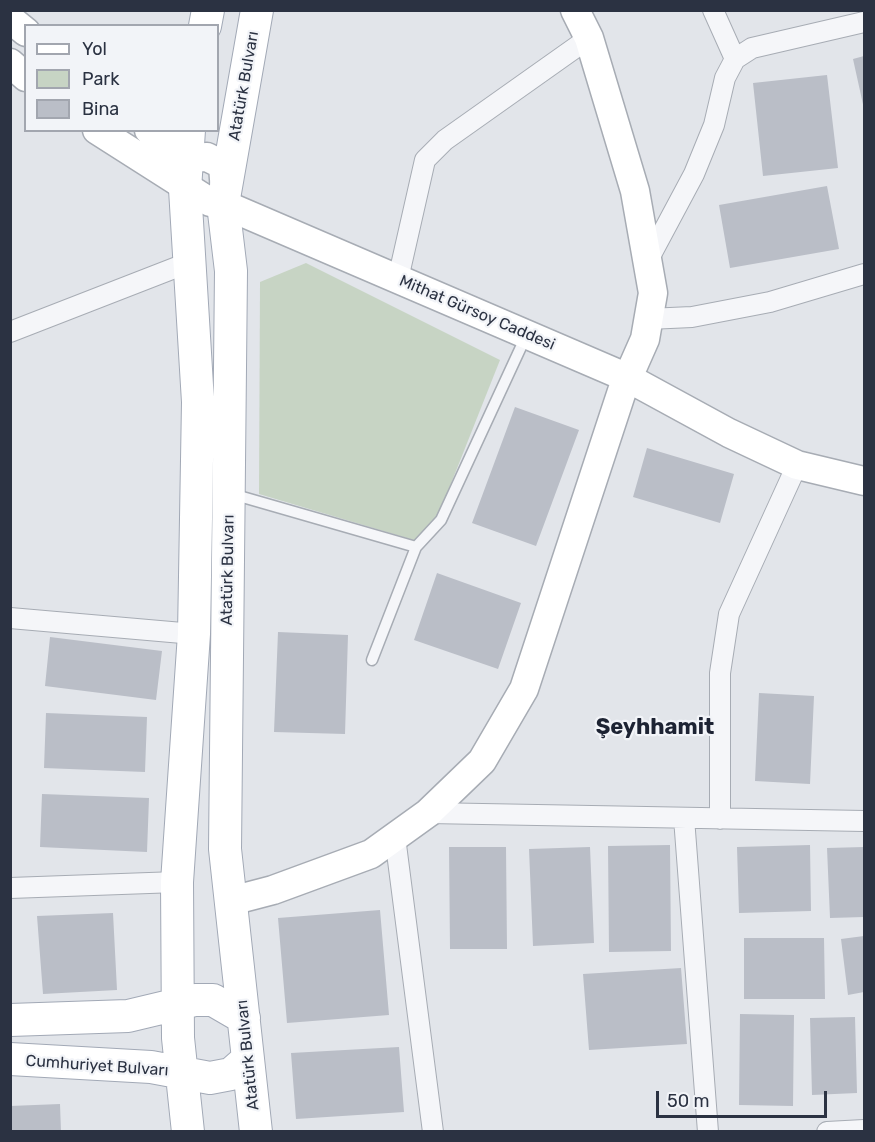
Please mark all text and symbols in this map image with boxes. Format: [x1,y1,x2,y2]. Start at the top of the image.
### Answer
legend [24,24,219,132]
street label: Atatürk Bulvarı [225,30,263,142]
text: Yol [82,38,107,60]
text: Park [82,68,119,90]
text: Bina [82,98,119,120]
street label: Mithat Gürsoy Caddesi [396,271,558,355]
street label: Atatürk Bulvarı [217,514,239,626]
district label: Şeyhhamit [596,715,714,741]
street label: Atatürk Bulvarı [233,999,263,1111]
street label: Cumhuriyet Bulvarı [25,1051,169,1081]
scale bar [659,1079,830,1117]
text: 50 m [667,1090,710,1112]

